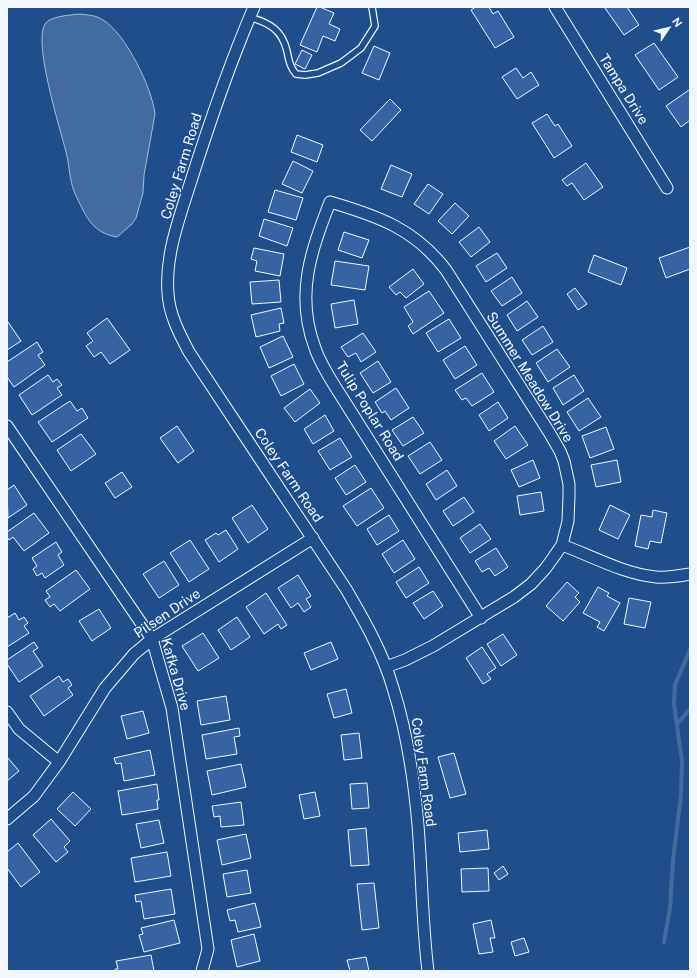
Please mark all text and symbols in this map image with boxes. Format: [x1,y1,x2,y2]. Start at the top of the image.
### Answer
north arrow [649,8,689,48]
text: N [670,15,685,29]
street label: Tampa Drive [596,51,652,127]
street label: Coley Farm Road [157,111,205,221]
street label: Summer Meadow Drive [483,309,577,445]
street label: Tulip Poplar Road [333,358,407,464]
street label: Coley Farm Road [252,425,326,525]
street label: Pilsen Drive [131,585,203,641]
street label: Kafka Drive [158,636,194,712]
street label: Coley Farm Road [408,716,440,828]

